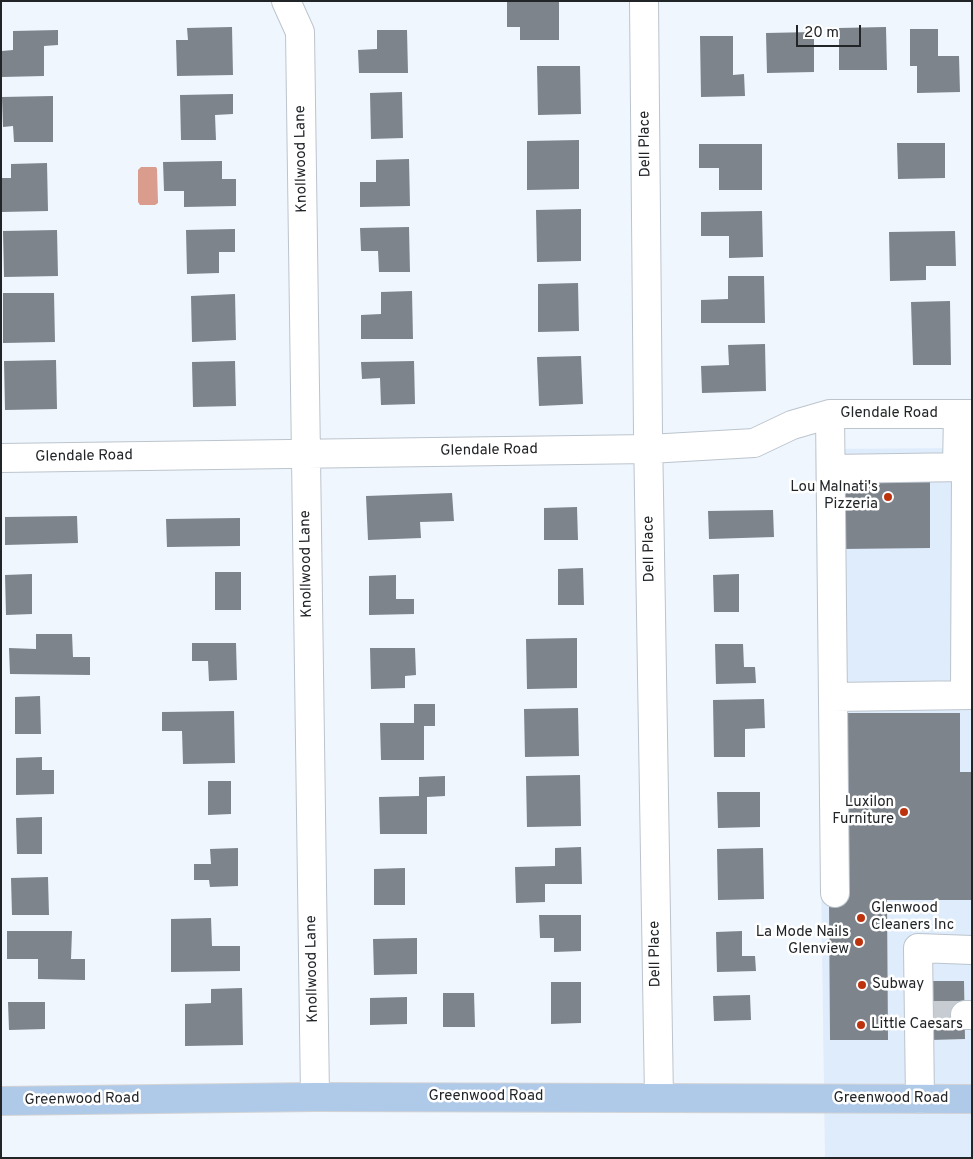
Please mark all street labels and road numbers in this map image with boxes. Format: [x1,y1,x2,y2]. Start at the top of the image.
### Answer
street label: Knollwood Lane [292,105,312,213]
street label: Dell Place [636,110,656,178]
street label: Glendale Road [840,405,938,423]
street label: Glendale Road [440,441,538,461]
street label: Glendale Road [35,447,133,467]
street label: Knollwood Lane [297,510,317,618]
street label: Dell Place [640,515,660,583]
street label: Knollwood Lane [303,915,323,1023]
street label: Dell Place [646,920,666,988]
street label: Greenwood Road [428,1088,544,1106]
street label: Greenwood Road [24,1090,140,1110]
street label: Greenwood Road [833,1090,949,1108]

